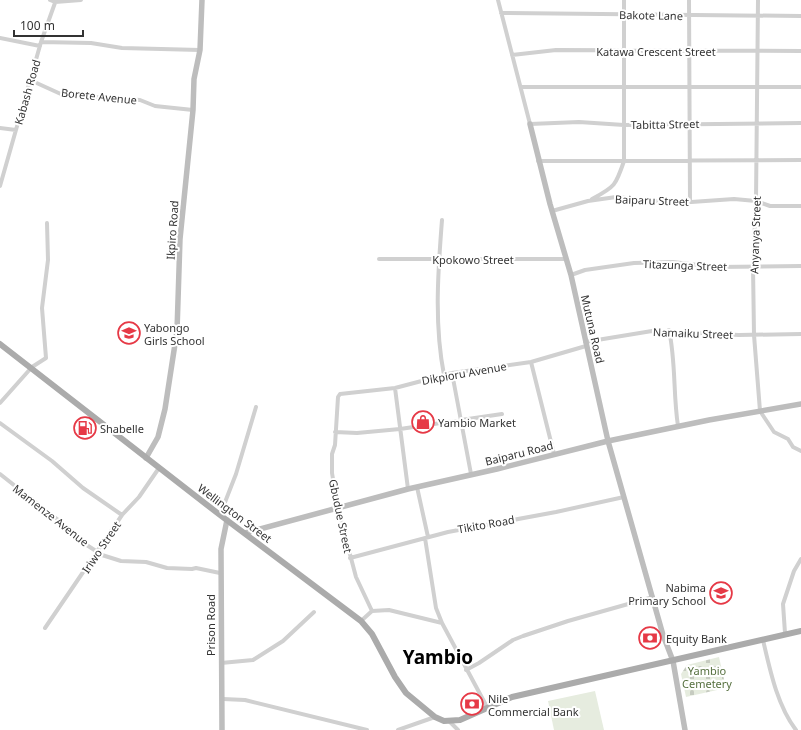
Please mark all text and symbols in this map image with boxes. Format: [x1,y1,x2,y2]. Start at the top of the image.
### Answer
street label: Bakote Lane [619,7,683,23]
scale bar [14,12,83,38]
text: 100 m [20,17,55,34]
street label: Katawa Crescent Street [596,44,716,59]
street label: Kabash Road [11,58,43,126]
street label: Borete Avenue [60,85,138,107]
street label: Tabitta Street [631,116,699,132]
street label: Baiparu Street [615,191,689,209]
street label: Anyanya Street [746,196,764,274]
street label: Ikpiro Road [162,200,182,260]
street label: Kpokowo Street [432,252,514,267]
street label: Titazunga Street [643,256,727,274]
street label: Mutuna Road [578,293,608,365]
school or university icon: Yabongo Girls School [116,320,142,346]
place label: Yabongo Girls School [144,320,205,348]
street label: Namaiku Street [653,324,733,342]
street label: Dikpioru Avenue [420,358,508,388]
shop icon: Yambio Market [410,409,436,435]
fuel station icon: Shabelle [72,415,98,441]
place label: Yambio Market [438,415,516,430]
place label: Shabelle [100,421,144,436]
street label: Baiparu Road [483,437,555,469]
street label: Gbudue Street [326,478,356,554]
street label: Wellington Street [195,480,275,546]
street label: Mamenze Avenue [10,481,92,549]
street label: Tikito Road [456,512,516,536]
street label: Iriwo Street [78,518,124,576]
place label: Nabima Primary School [628,580,706,608]
school or university icon: Nabima Primary School [708,580,734,606]
street label: Prison Road [203,594,218,656]
bank icon: Equity Bank [637,625,663,651]
place label: Equity Bank [666,631,727,646]
district label: Yambio [403,644,473,670]
park label: Yambio Cemetery [682,663,732,691]
bank icon: Nile Commercial Bank [459,691,485,717]
place label: Nile Commercial Bank [488,691,579,719]

